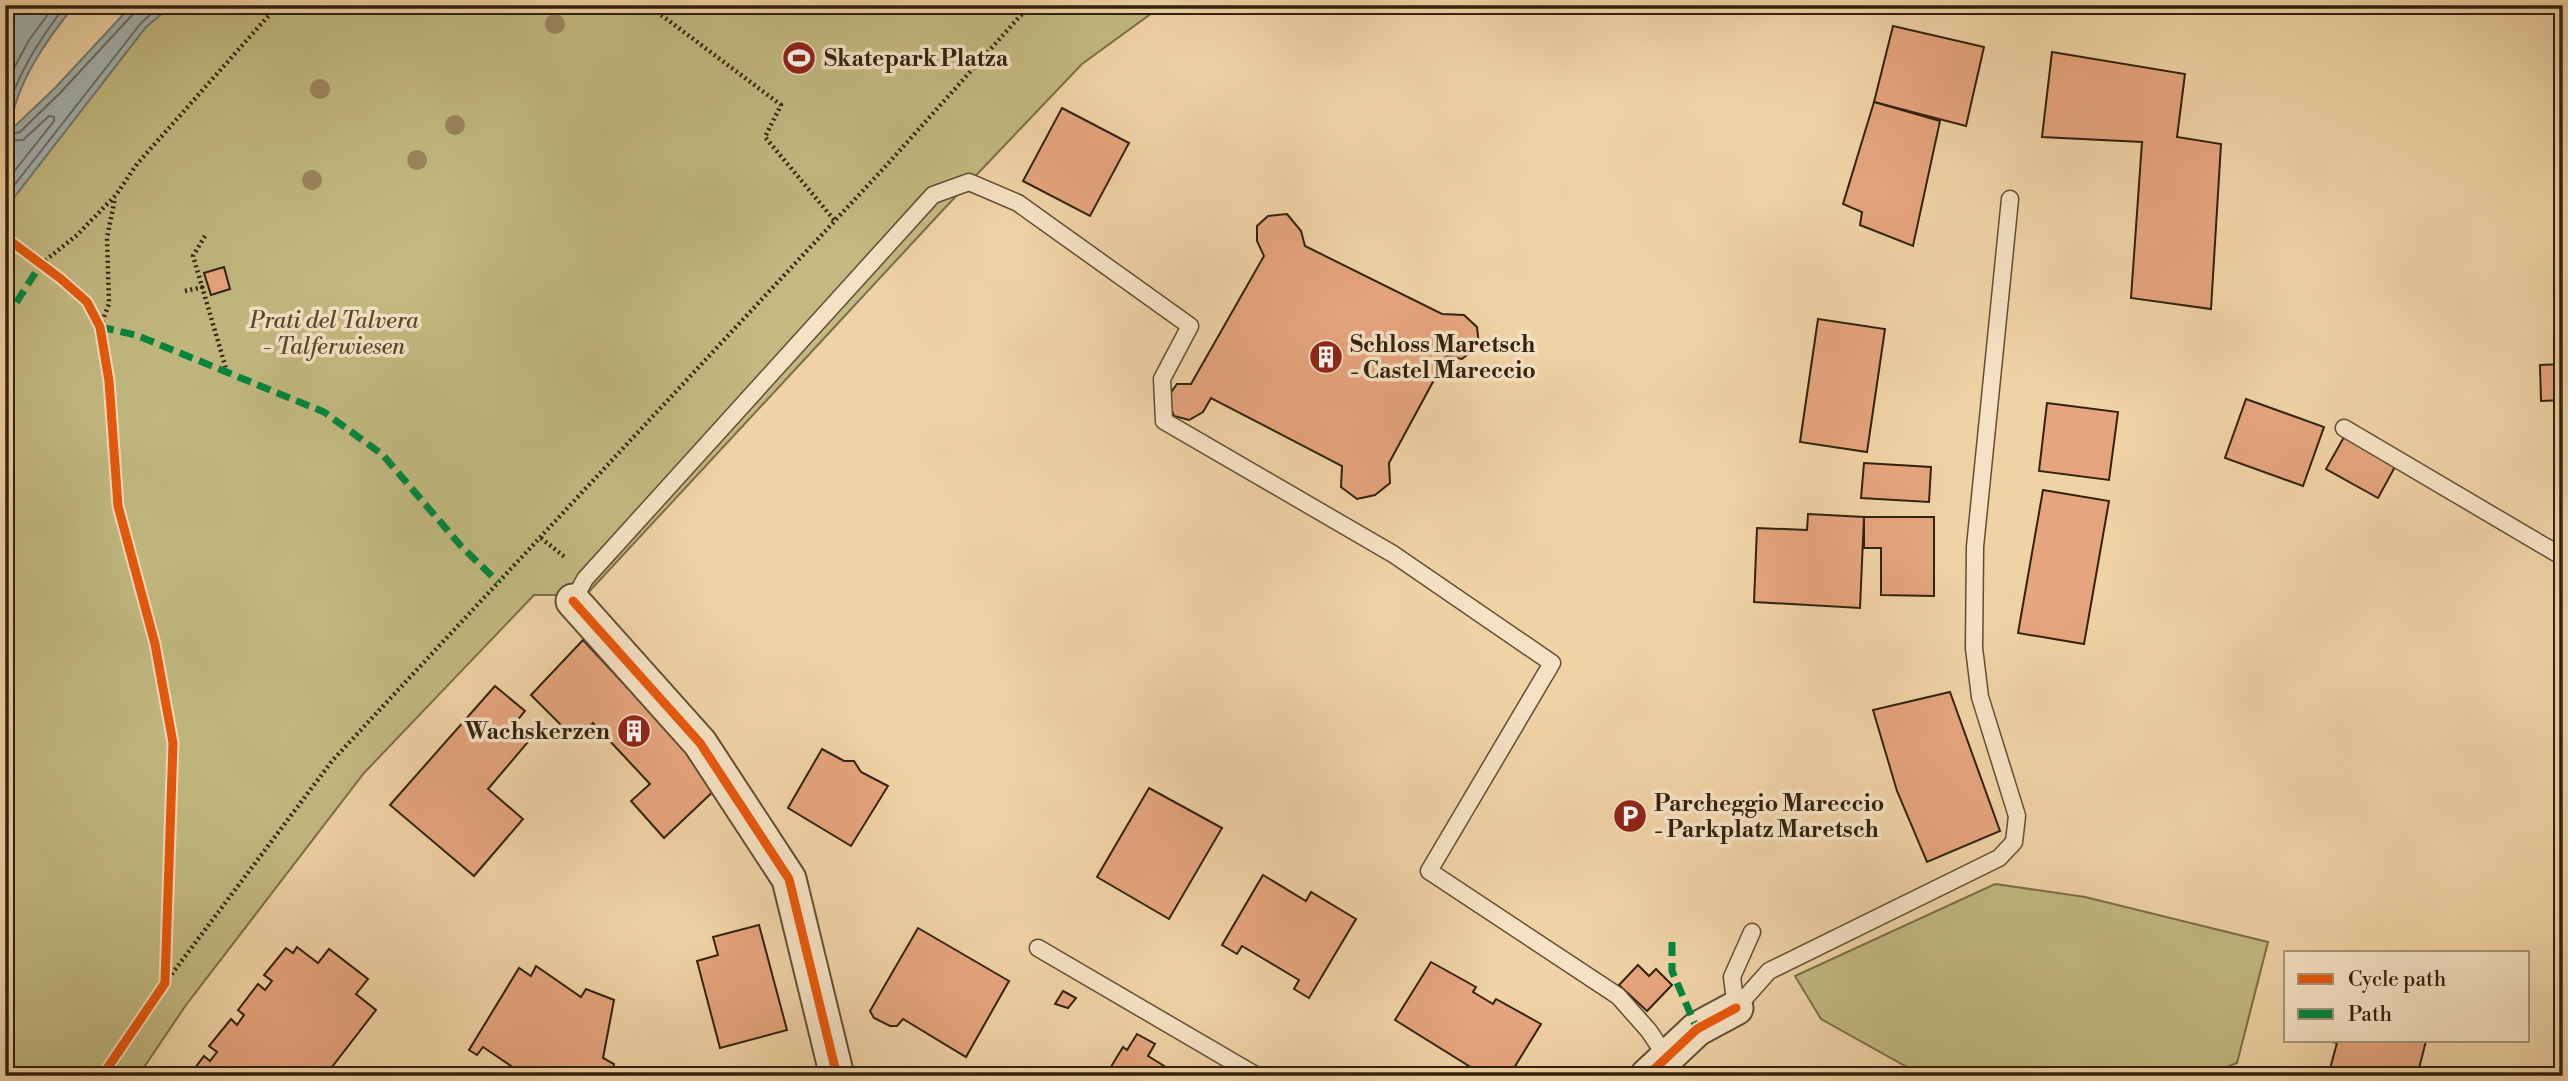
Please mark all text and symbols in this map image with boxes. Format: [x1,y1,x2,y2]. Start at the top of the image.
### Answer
sports icon: Skatepark Platza [780,39,818,77]
place label: Skatepark Platza [824,45,1009,73]
park label: Prati del Talvera - Talferwiesen [248,307,419,361]
place label: Schloss Maretsch - Castel Mareccio [1350,331,1536,385]
building icon: Schloss Maretsch - Castel Mareccio [1307,338,1345,376]
building icon: Wachskerzen [615,712,653,750]
place label: Wachskerzen [464,718,610,746]
place label: Parcheggio Mareccio - Parkplatz Maretsch [1654,790,1884,844]
parking icon: Parcheggio Mareccio - Parkplatz Maretsch [1611,797,1649,835]
legend [2284,951,2530,1042]
text: Cycle path [2348,967,2447,993]
text: Path [2348,1002,2393,1028]

